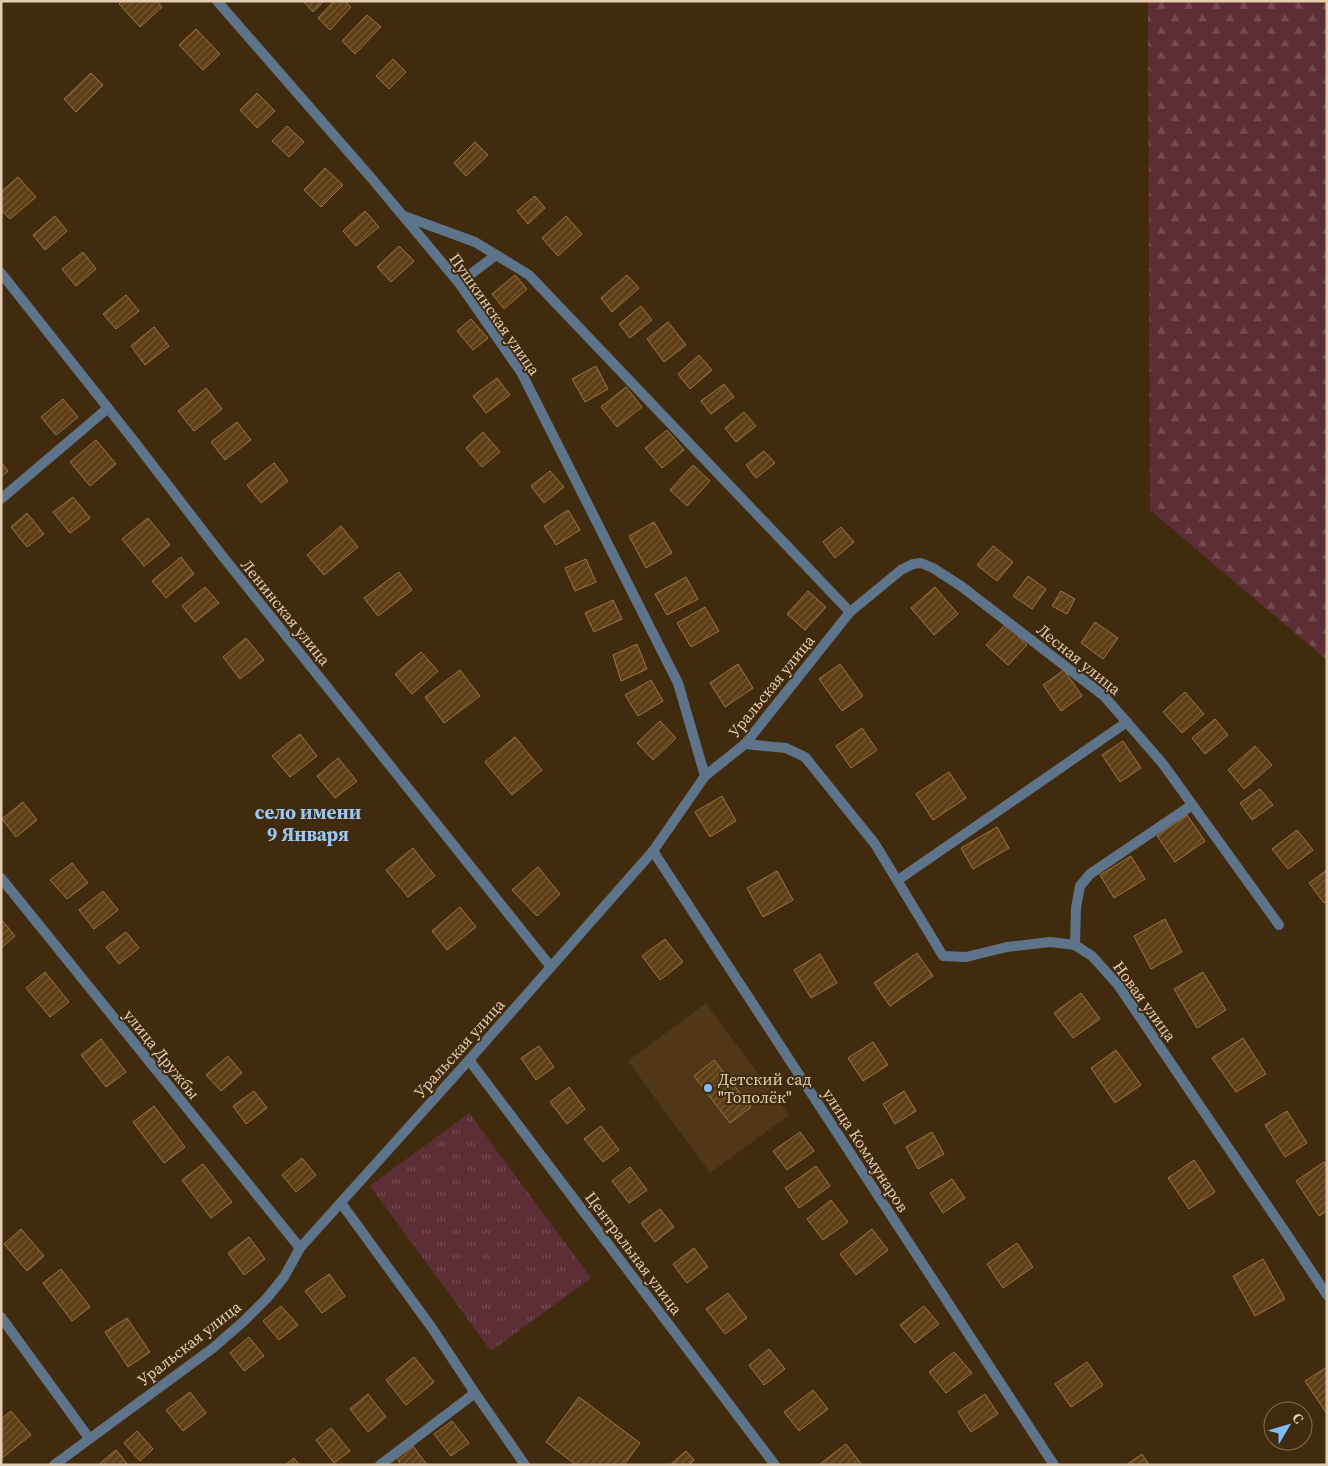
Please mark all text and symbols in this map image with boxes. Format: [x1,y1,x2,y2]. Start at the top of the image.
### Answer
street label: Пушкинская улица [444,248,546,380]
street label: Ленинская улица [236,554,336,671]
street label: Лесная улица [1032,618,1126,700]
street label: Уральская улица [723,629,820,742]
district label: село имени 9 Января [255,799,361,847]
street label: Новая улица [1108,956,1182,1046]
street label: Уральская улица [409,993,510,1102]
street label: улица Дружбы [119,1004,205,1104]
place label: Детский сад "Тополёк" [718,1068,812,1108]
marker: Детский сад "Тополёк" [702,1082,714,1094]
street label: улица Коммунаров [818,1084,914,1216]
street label: Центральная улица [580,1187,688,1320]
street label: Уральская улица [132,1295,246,1391]
north arrow [1263,1401,1313,1451]
text: С [1288,1408,1309,1428]

